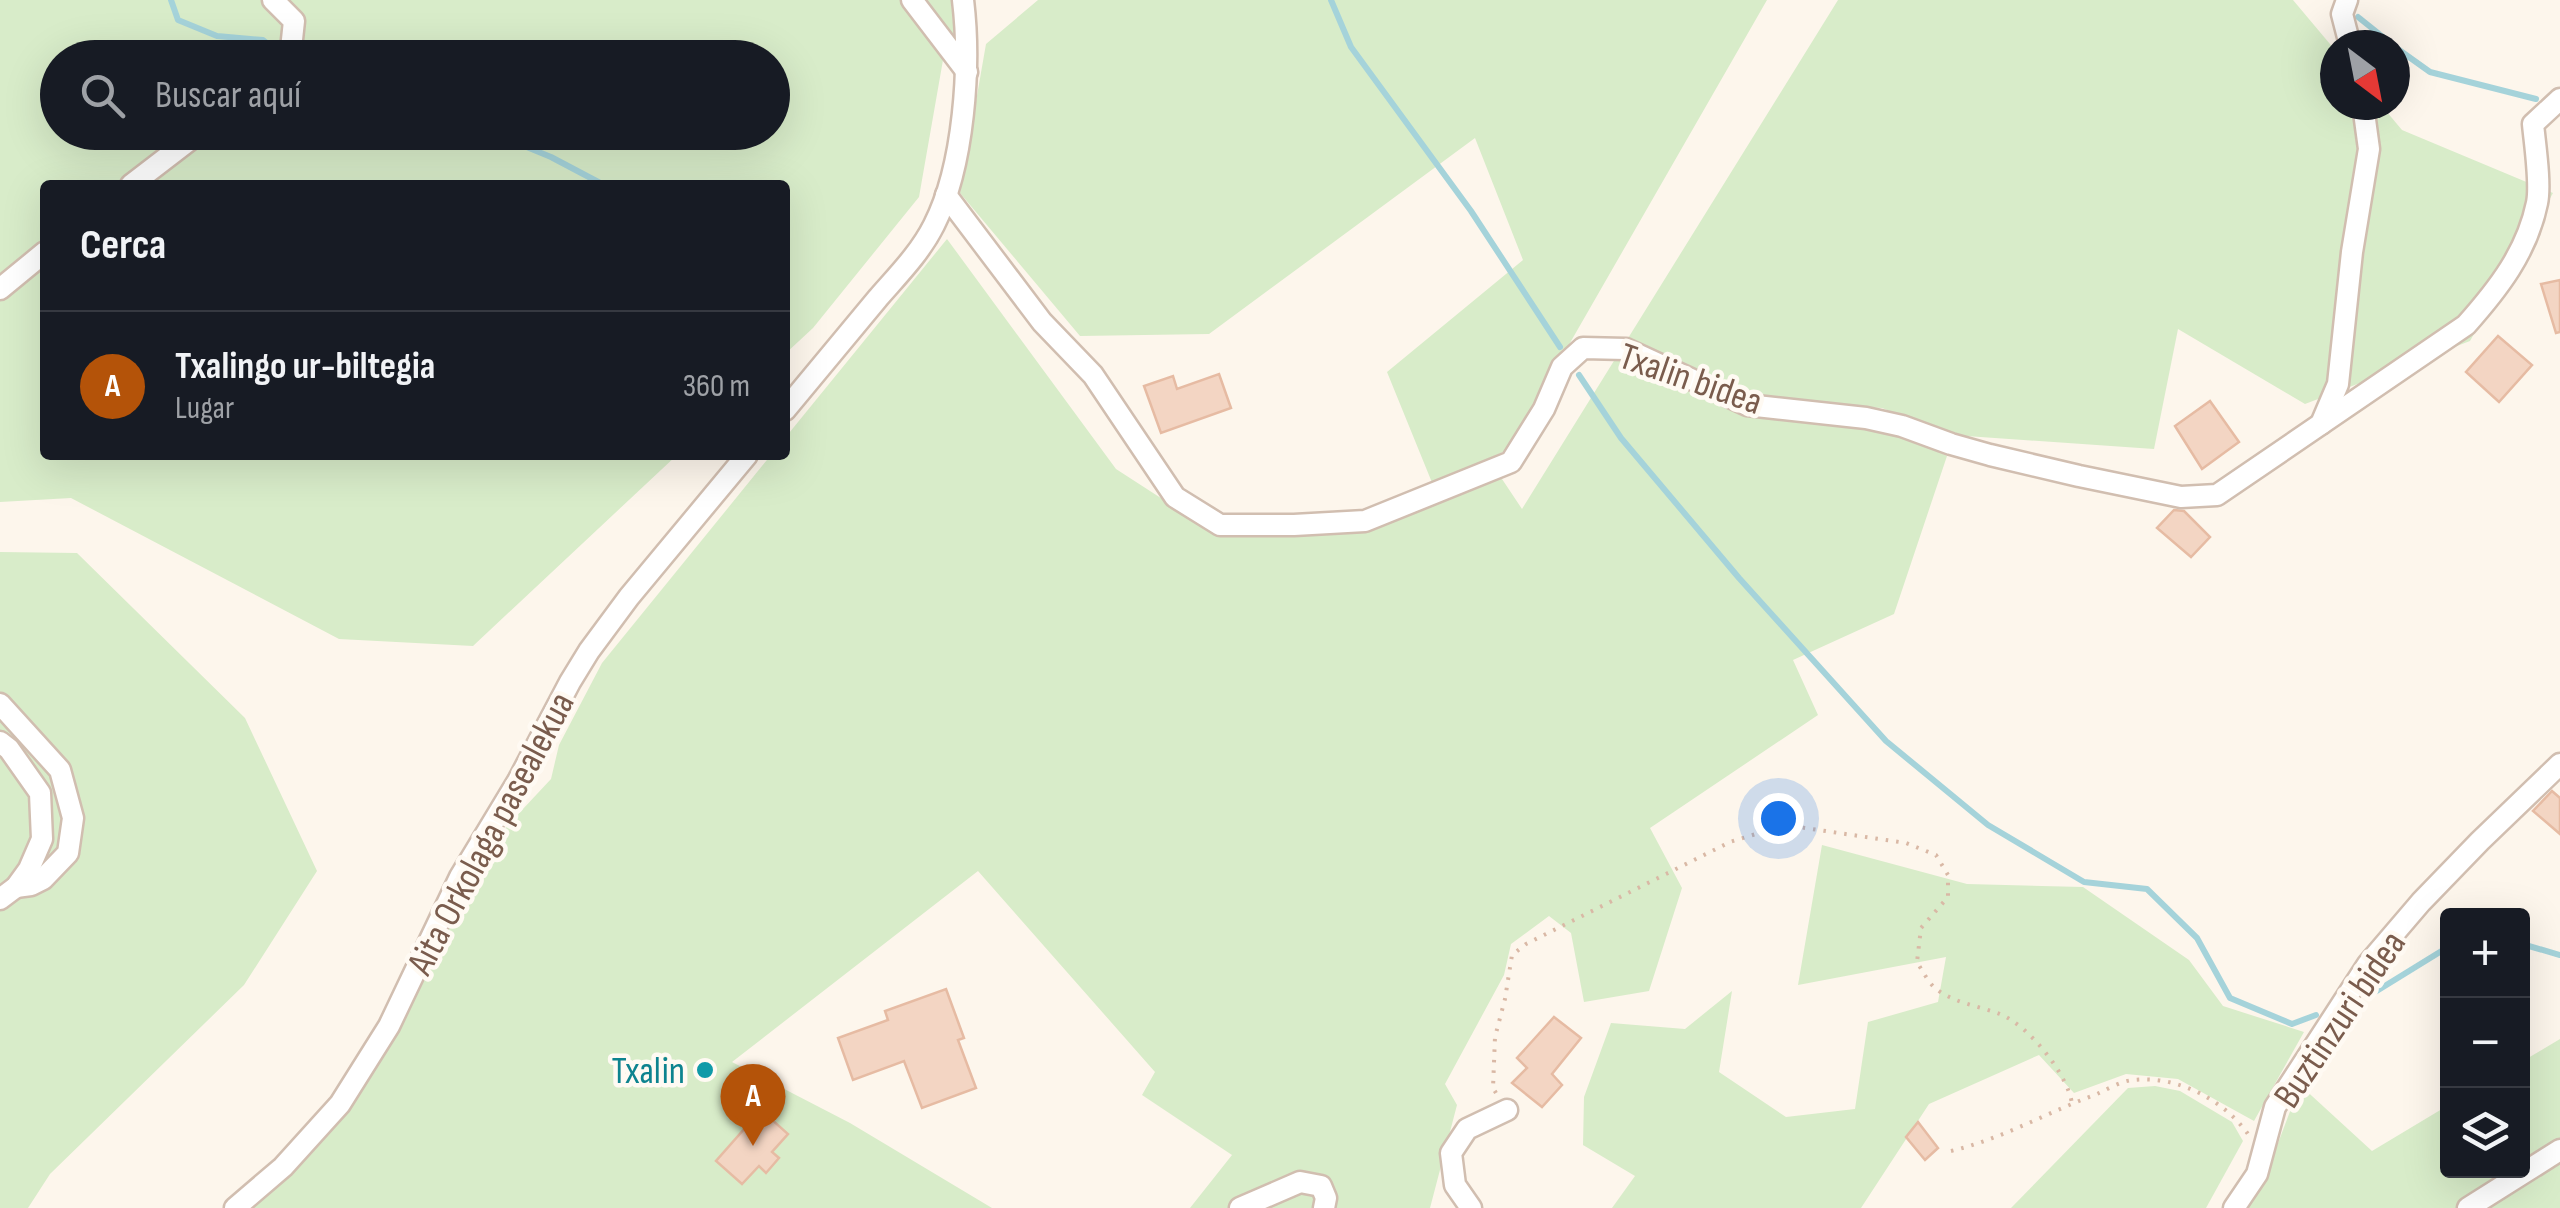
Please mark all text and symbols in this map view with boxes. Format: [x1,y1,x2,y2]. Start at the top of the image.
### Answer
north arrow [2320,30,2410,120]
search box [40,40,790,150]
icon: search [75,68,130,123]
text: Buscar aquí [155,73,301,118]
text: Cerca [80,220,166,271]
street label: Txalin bidea [1613,334,1768,425]
text: Txalingo ur-biltegia [175,344,435,389]
text: A [105,367,120,406]
text: 360 m [683,367,750,406]
text: Lugar [175,389,234,428]
street label: Aita Orkolaga pasealekua [398,685,585,983]
your location [1753,793,1804,844]
map controls [2440,908,2530,1178]
button: + [2440,908,2530,998]
street label: Buztinzuri bidea [2265,923,2416,1117]
button: − [2440,998,2530,1088]
place label: Txalin [612,1049,685,1094]
marker: Txalin [694,1059,716,1081]
pin: A [720,1064,786,1146]
button: layers [2440,1088,2530,1178]

